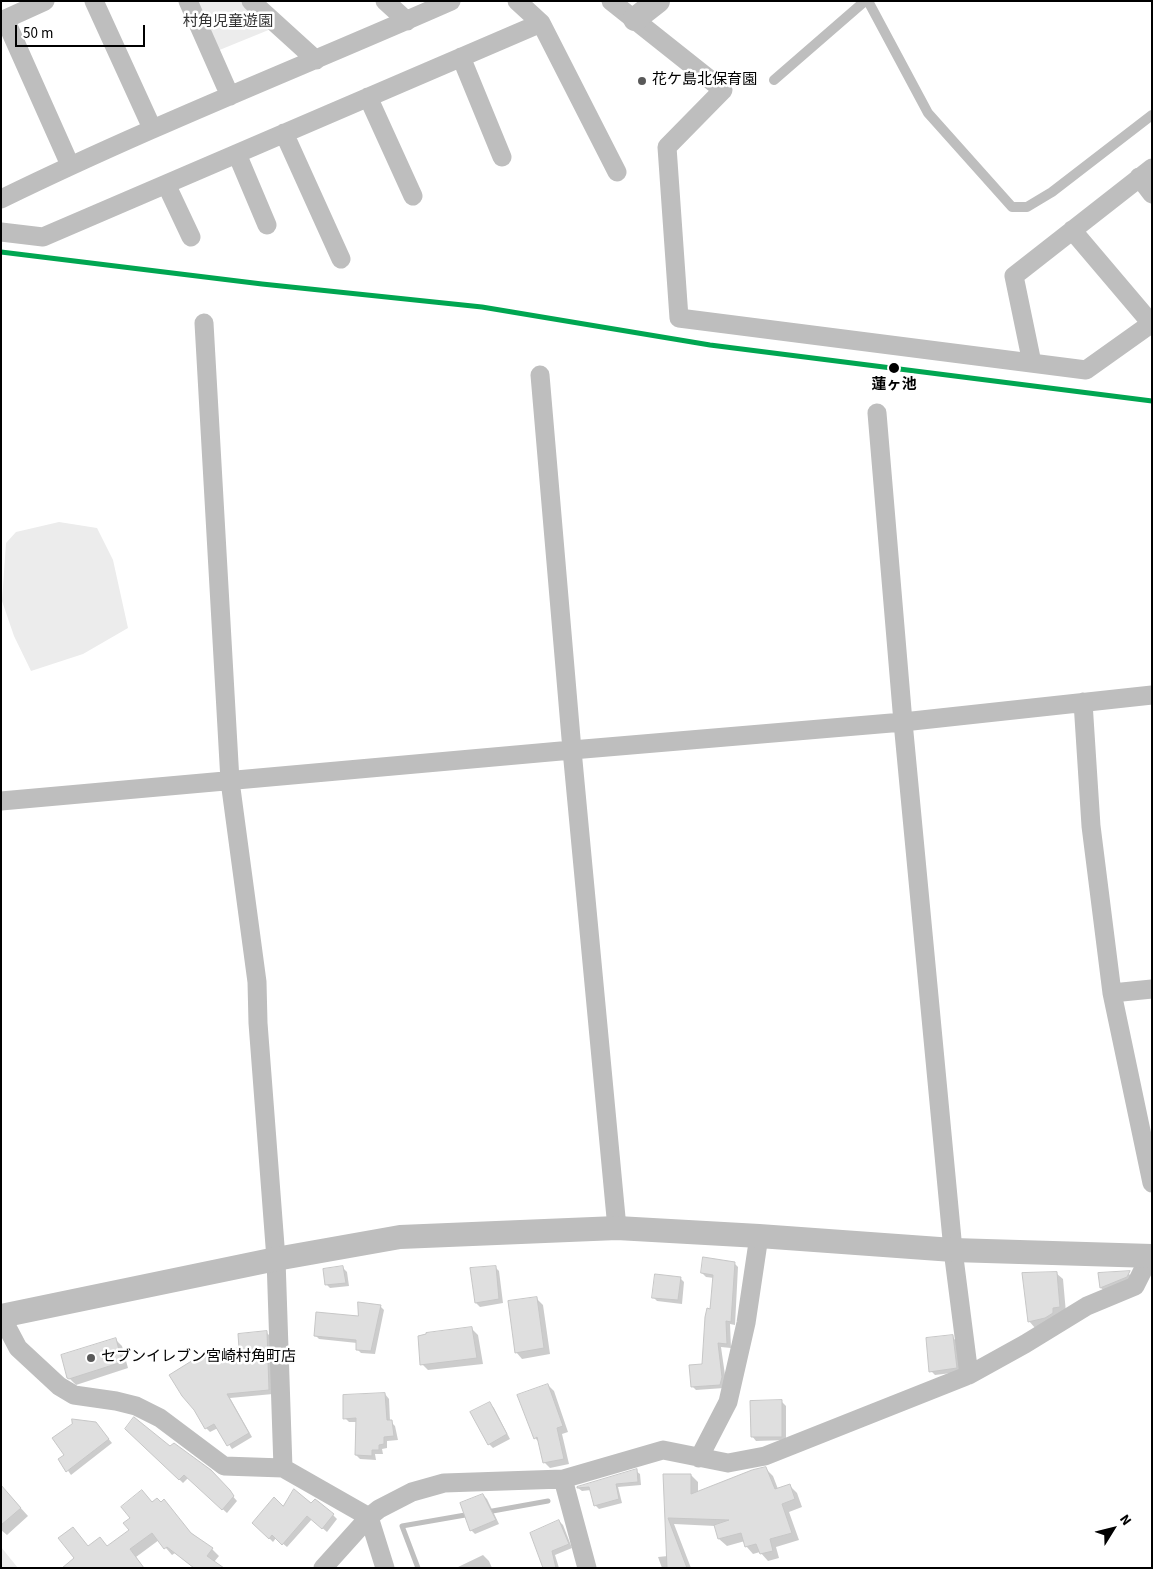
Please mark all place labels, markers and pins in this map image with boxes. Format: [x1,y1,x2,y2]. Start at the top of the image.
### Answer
place label: 花ケ島北保育園 [652,72,757,90]
marker: 花ケ島北保育園 [636,75,648,87]
marker: 蓮ヶ池 [887,361,901,375]
place label: 蓮ヶ池 [872,377,916,395]
place label: セブンイレブン宮崎村角町店 [101,1349,296,1367]
marker: セブンイレブン宮崎村角町店 [85,1352,97,1364]

